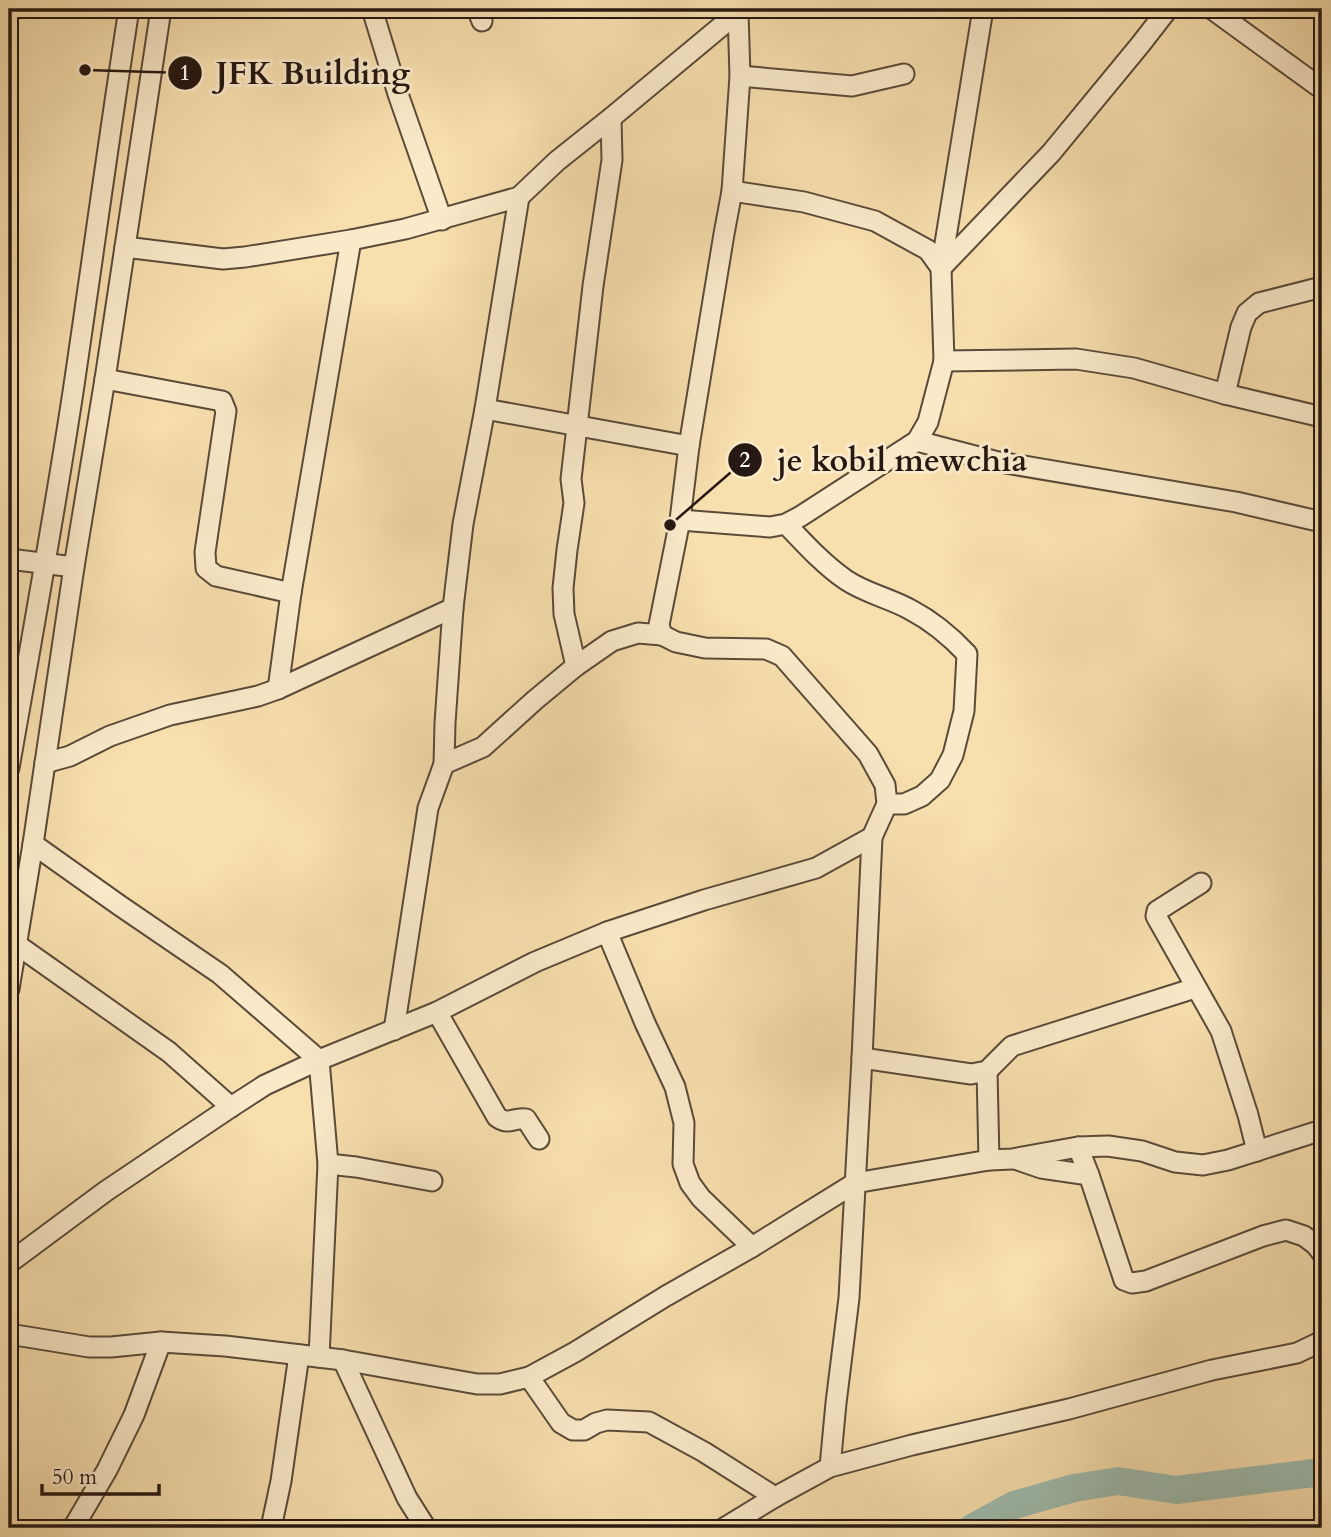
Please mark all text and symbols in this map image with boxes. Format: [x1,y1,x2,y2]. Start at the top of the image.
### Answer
callout: JFK Building [167,46,425,99]
text: JFK Building [212,52,410,96]
text: 1 [180,59,190,88]
callout: je kobil mewchia [727,433,1041,486]
text: je kobil mewchia [773,439,1027,483]
text: 2 [740,446,751,475]
scale bar [42,1453,159,1497]
text: 50 m [52,1463,97,1492]

